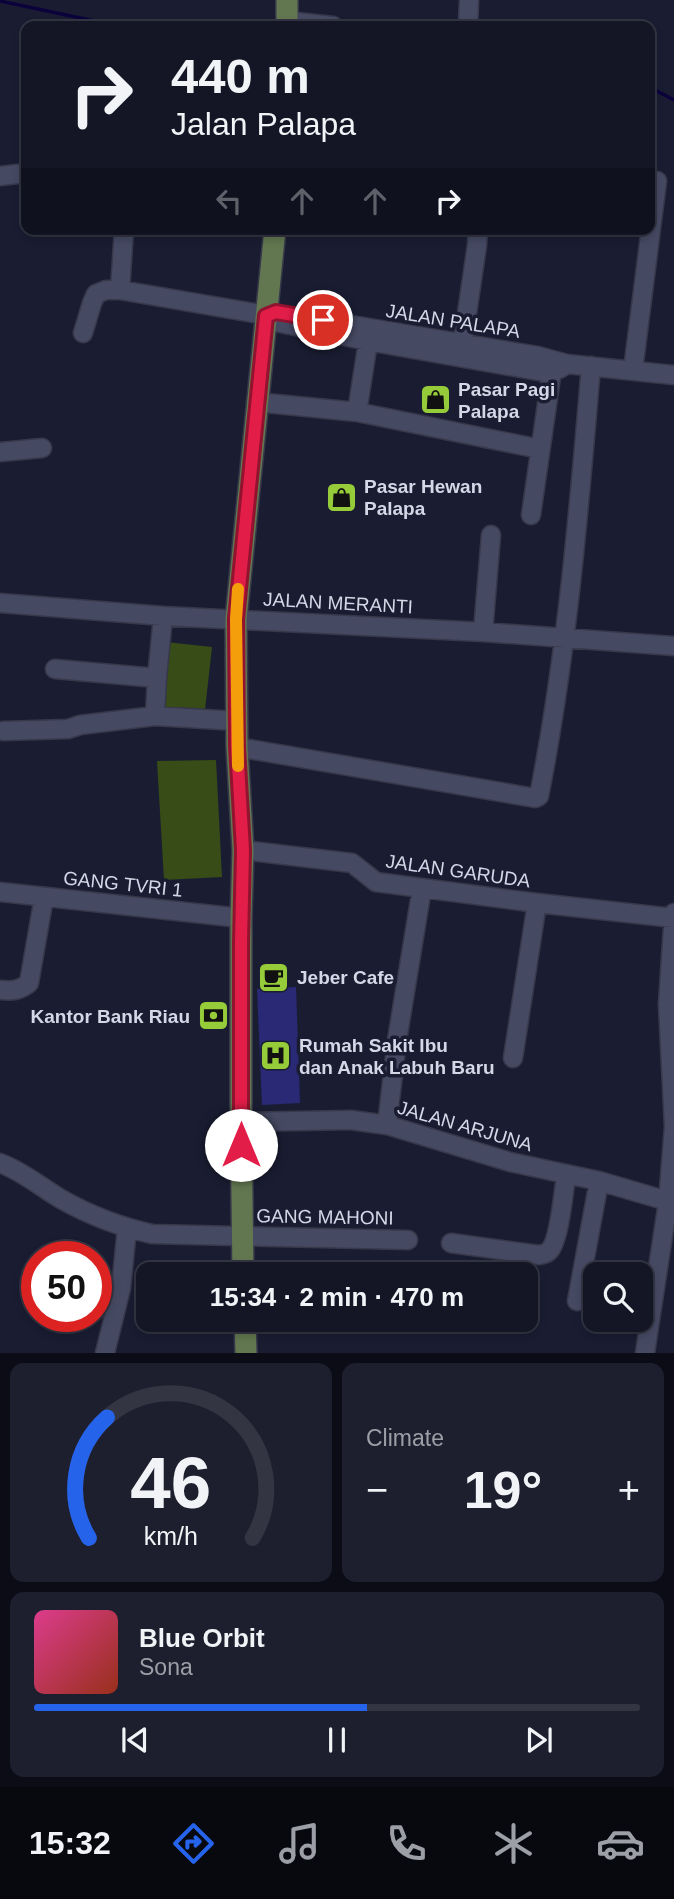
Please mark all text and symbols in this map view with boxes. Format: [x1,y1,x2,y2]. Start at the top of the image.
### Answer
icon: right [56,49,147,140]
text: 440 m [171,49,310,103]
text: Jalan Palapa [171,106,356,142]
icon: left [210,182,248,220]
icon: ahead [283,182,321,220]
icon: ahead [356,182,394,220]
icon: right [429,182,467,220]
pin [293,290,353,350]
street label: JALAN PALAPA [384,300,522,342]
icon: arrive [304,301,342,339]
place label: Pasar Pagi Palapa [458,379,555,422]
shop icon: Pasar Pagi Palapa [418,383,452,417]
place label: Pasar Hewan Palapa [364,476,482,519]
shop icon: Pasar Hewan Palapa [324,480,358,514]
street label: JALAN MERANTI [263,589,413,617]
street label: JALAN GARUDA [384,850,532,892]
street label: GANG TVRI 1 [62,867,184,901]
cafe icon: Jeber Cafe [257,960,291,994]
place label: Jeber Cafe [297,967,394,988]
bank icon: Kantor Bank Riau [196,999,230,1033]
place label: Kantor Bank Riau [31,1006,190,1027]
place label: Rumah Sakit Ibu dan Anak Labuh Baru [299,1035,495,1078]
hospital icon: Rumah Sakit Ibu dan Anak Labuh Baru [259,1039,293,1073]
street label: JALAN ARJUNA [395,1097,535,1155]
position arrow [204,1108,278,1182]
street label: GANG MAHONI [256,1205,394,1229]
speed limit sign: 50 [21,1241,112,1332]
map controls [583,1262,653,1332]
button: search [583,1262,653,1332]
text: 15:34 · 2 min · 470 m [210,1282,464,1312]
text: Climate [366,1425,444,1451]
text: 46 [131,1443,211,1524]
text: 19° [464,1461,542,1519]
text: − [366,1469,388,1511]
text: + [618,1469,640,1511]
text: km/h [144,1522,198,1550]
text: Blue Orbit [139,1623,265,1653]
text: Sona [139,1654,193,1680]
icon: previous [116,1721,154,1759]
icon: pause [318,1721,356,1759]
icon: next [520,1721,558,1759]
icon: directions [169,1819,218,1868]
icon: music [275,1819,324,1868]
icon: phone [382,1819,431,1868]
icon: climate [489,1819,538,1868]
icon: car [596,1819,645,1868]
text: 15:32 [29,1825,111,1861]

